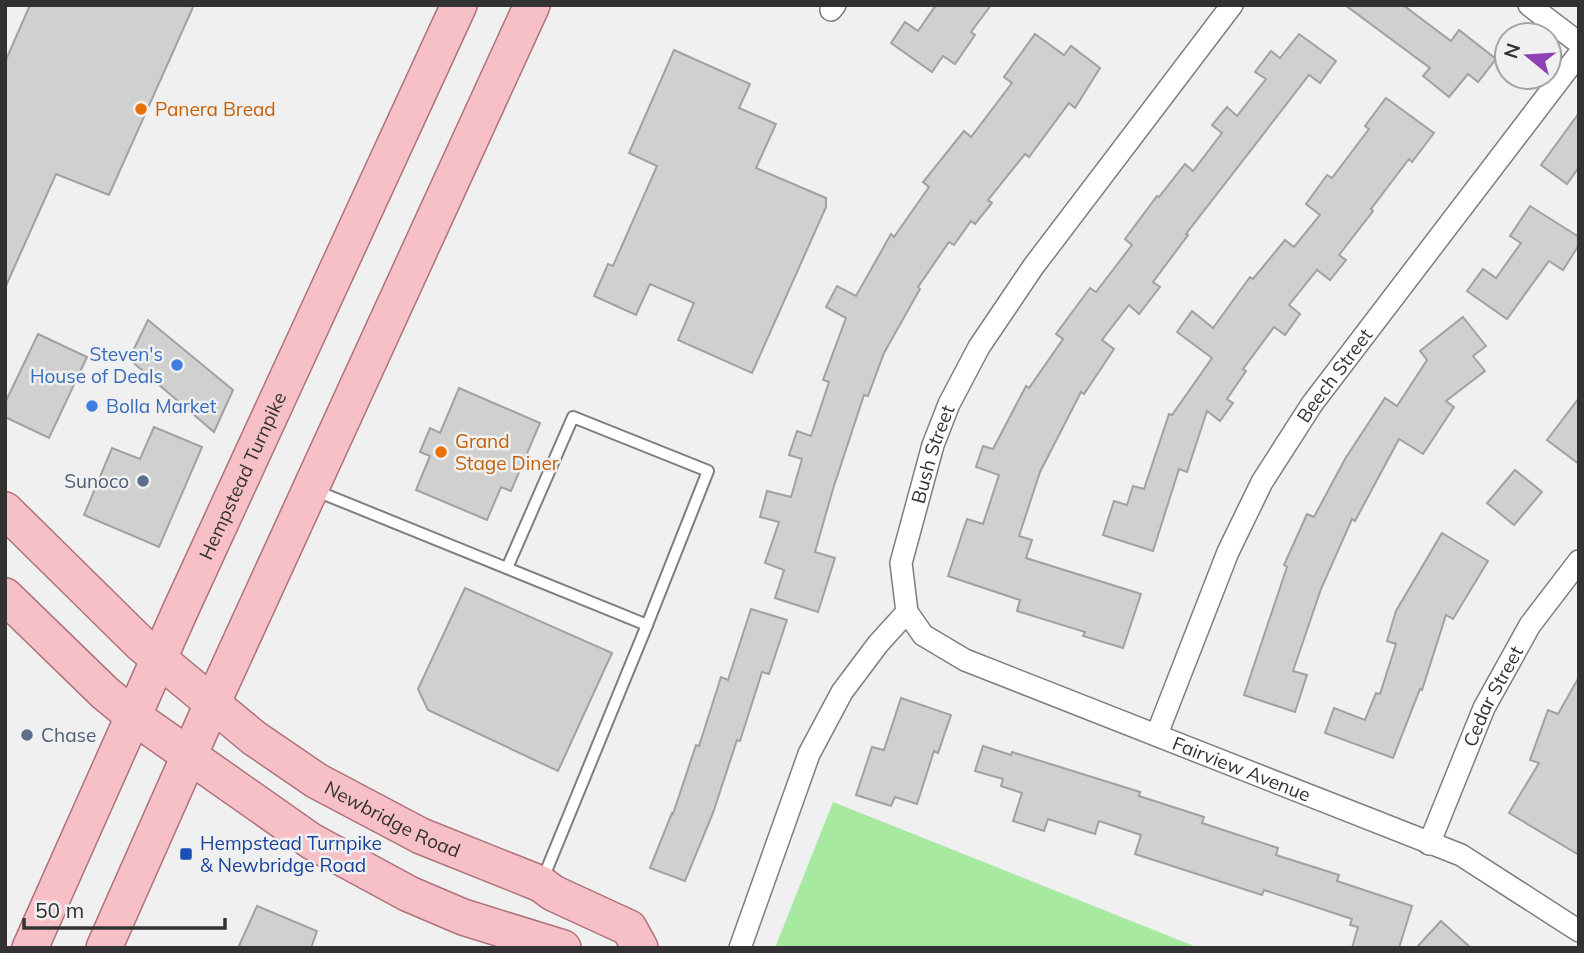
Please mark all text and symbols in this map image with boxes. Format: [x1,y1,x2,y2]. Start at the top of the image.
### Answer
north arrow [1493,21,1563,91]
text: N [1498,40,1525,61]
place label: Panera Bread [155,97,276,121]
marker: Panera Bread [133,101,149,117]
street label: Beech Street [1291,323,1378,427]
place label: Steven's House of Deals [30,342,163,388]
marker: Steven's House of Deals [169,357,185,373]
street label: Hempstead Turnpike [193,388,291,563]
place label: Bolla Market [106,394,217,418]
marker: Bolla Market [84,398,100,414]
street label: Bush Street [906,401,960,506]
place label: Grand Stage Diner [455,429,559,475]
marker: Grand Stage Diner [433,444,449,460]
place label: Sunoco [64,469,129,493]
marker: Sunoco [135,473,151,489]
street label: Cedar Street [1458,641,1528,750]
place label: Chase [41,723,96,747]
marker: Chase [19,727,35,743]
street label: Fairview Avenue [1169,731,1314,807]
street label: Newbridge Road [321,775,464,863]
place label: Hempstead Turnpike & Newbridge Road [200,831,382,877]
marker: Hempstead Turnpike & Newbridge Road [178,846,194,862]
scale bar [24,886,226,930]
text: 50 m [35,897,84,923]

